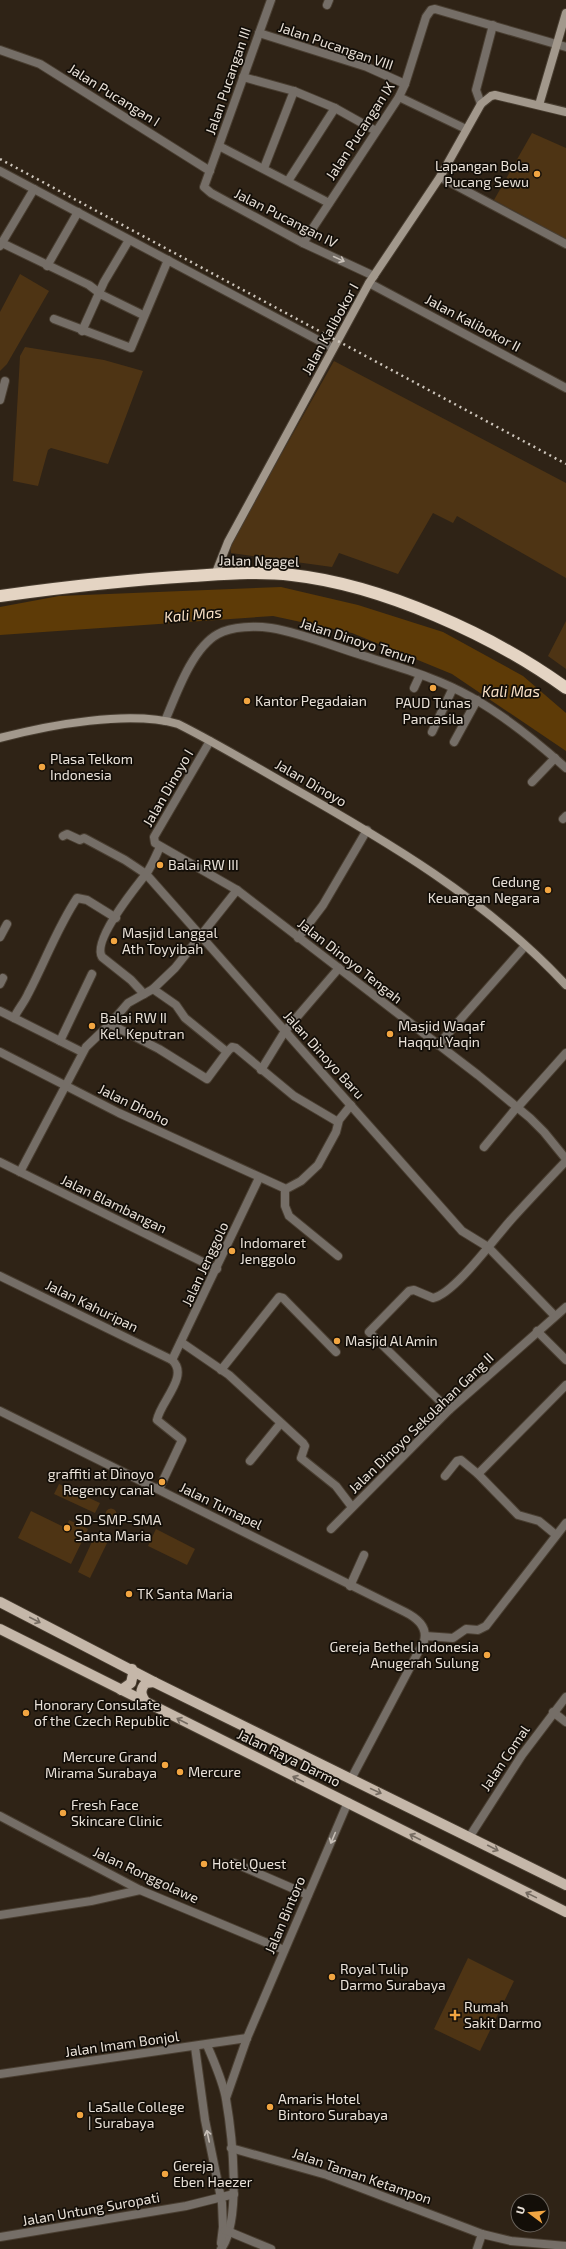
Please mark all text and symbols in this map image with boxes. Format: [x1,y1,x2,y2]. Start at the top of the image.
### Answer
street label: Jalan Pucangan VIII [277,18,396,73]
street label: Jalan Pucangan III [201,25,254,137]
street label: Jalan Pucangan I [65,60,163,130]
street label: Jalan Pucangan IX [322,78,398,183]
place label: Lapangan Bola Pucang Sewu [435,157,529,190]
marker: Lapangan Bola Pucang Sewu [532,169,542,179]
street label: Jalan Pucangan IV [232,184,341,251]
one-way arrow [332,256,344,263]
street label: Jalan Kalibokor I [297,280,362,378]
street label: Jalan Kalibokor II [423,290,524,355]
street label: Jalan Ngagel [219,551,300,570]
water label: Kali Mas [163,602,223,625]
street label: Jalan Dinoyo Tenun [298,614,418,667]
water label: Kali Mas [482,682,540,700]
marker: PAUD Tunas Pancasila [428,683,438,693]
place label: Kantor Pegadaian [255,692,367,709]
place label: PAUD Tunas Pancasila [395,694,471,727]
marker: Kantor Pegadaian [242,696,252,706]
street label: Jalan Dinoyo I [139,746,197,829]
place label: Plasa Telkom Indonesia [50,750,133,783]
street label: Jalan Dinoyo [273,755,350,810]
marker: Plasa Telkom Indonesia [37,762,47,772]
place label: Balai RW III [168,856,239,873]
marker: Balai RW III [155,860,165,870]
place label: Gedung Keuangan Negara [428,873,540,906]
marker: Gedung Keuangan Negara [543,885,553,895]
street label: Jalan Dinoyo Tengah [295,914,406,1007]
place label: Masjid Langgal Ath Toyyibah [122,924,218,957]
marker: Masjid Langgal Ath Toyyibah [109,936,119,946]
street label: Jalan Dinoyo Baru [280,1007,368,1102]
place label: Balai RW II Kel. Keputran [100,1009,185,1042]
place label: Masjid Waqaf Haqqul Yaqin [398,1017,485,1050]
marker: Balai RW II Kel. Keputran [87,1021,97,1031]
marker: Masjid Waqaf Haqqul Yaqin [385,1029,395,1039]
street label: Jalan Dhoho [96,1080,173,1129]
street label: Jalan Blambangan [58,1171,170,1237]
street label: Jalan Jenggolo [178,1219,232,1309]
place label: Indomaret Jenggolo [240,1234,306,1267]
marker: Indomaret Jenggolo [227,1246,237,1256]
street label: Jalan Kahuripan [43,1276,141,1335]
place label: Masjid Al Amin [345,1332,438,1349]
marker: Masjid Al Amin [332,1336,342,1346]
street label: Jalan Dinoyo Sekolahan Gang II [345,1349,497,1496]
place label: graffiti at Dinoyo Regency canal [48,1465,155,1498]
marker: graffiti at Dinoyo Regency canal [157,1477,167,1487]
street label: Jalan Tumapel [177,1478,266,1533]
place label: SD-SMP-SMA Santa Maria [75,1511,162,1544]
marker: SD-SMP-SMA Santa Maria [62,1523,72,1533]
place label: TK Santa Maria [137,1585,233,1602]
marker: TK Santa Maria [124,1589,134,1599]
one-way arrow [29,1617,41,1624]
place label: Gereja Bethel Indonesia Anugerah Sulung [330,1638,479,1671]
marker: Gereja Bethel Indonesia Anugerah Sulung [482,1650,492,1660]
place label: Honorary Consulate of the Czech Republic [34,1696,170,1729]
marker: Honorary Consulate of the Czech Republic [21,1708,31,1718]
one-way arrow [176,1717,188,1724]
street label: Jalan Comal [476,1721,533,1794]
street label: Jalan Raya Darmo [235,1725,344,1790]
place label: Mercure Grand Mirama Surabaya [45,1748,157,1781]
marker: Mercure Grand Mirama Surabaya [160,1760,170,1770]
place label: Mercure [188,1763,241,1780]
marker: Mercure [175,1767,185,1777]
one-way arrow [293,1775,305,1782]
one-way arrow [370,1788,382,1795]
place label: Fresh Face Skincare Clinic [71,1796,162,1829]
marker: Fresh Face Skincare Clinic [58,1808,68,1818]
one-way arrow [328,1832,336,1844]
one-way arrow [409,1833,421,1840]
street label: Jalan Ronggolawe [91,1843,202,1906]
one-way arrow [487,1844,499,1852]
place label: Hotel Quest [212,1855,286,1872]
marker: Hotel Quest [199,1859,209,1869]
street label: Jalan Bintoro [261,1873,308,1956]
one-way arrow [525,1891,537,1898]
place label: Royal Tulip Darmo Surabaya [340,1960,446,1993]
marker: Royal Tulip Darmo Surabaya [327,1972,337,1982]
place label: Rumah Sakit Darmo [464,1998,541,2031]
marker: Rumah Sakit Darmo [449,2009,461,2021]
street label: Jalan Imam Bonjol [64,2027,181,2060]
place label: Amaris Hotel Bintoro Surabaya [278,2090,388,2123]
place label: LaSalle College | Surabaya [88,2098,184,2131]
marker: Amaris Hotel Bintoro Surabaya [265,2102,275,2112]
marker: LaSalle College | Surabaya [75,2110,85,2120]
one-way arrow [204,2130,212,2143]
street label: Jalan Taman Ketampon [290,2144,434,2207]
place label: Gereja Eben Haezer [173,2157,253,2190]
marker: Gereja Eben Haezer [160,2169,170,2179]
street label: Jalan Untung Suropati [21,2188,161,2229]
north arrow [510,2193,550,2233]
text: U [513,2205,527,2216]

